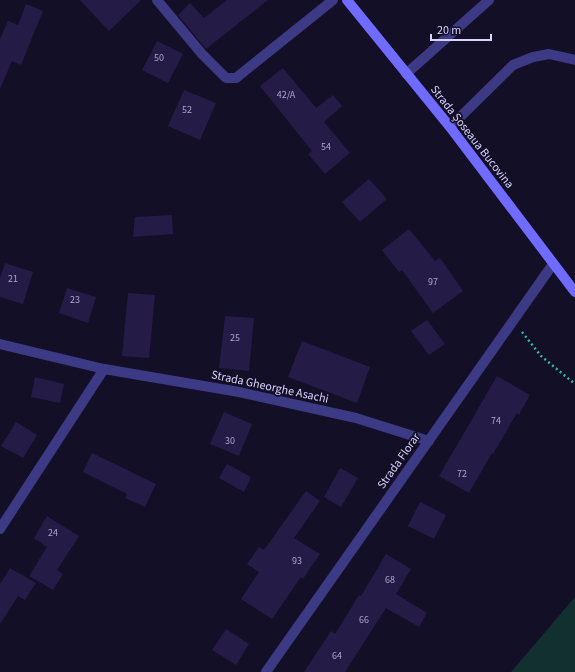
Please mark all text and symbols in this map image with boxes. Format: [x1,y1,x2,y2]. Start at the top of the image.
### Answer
scale bar [431,16,491,42]
text: 20 m [437,22,461,39]
house number: 50 [154,51,164,65]
street label: Strada Șoseaua Bucovina [426,82,518,192]
house number: 42/A [277,88,296,102]
house number: 52 [182,103,192,117]
house number: 54 [321,140,331,154]
house number: 21 [8,272,18,286]
house number: 97 [428,275,438,289]
house number: 23 [70,293,80,307]
house number: 25 [230,331,240,345]
street label: Strada Gheorghe Asachi [210,366,330,408]
house number: 74 [491,414,501,428]
street label: Strada Florar [373,429,425,492]
house number: 30 [225,434,235,448]
house number: 72 [457,467,467,481]
house number: 24 [48,526,58,540]
house number: 93 [292,554,302,568]
house number: 68 [385,573,395,587]
house number: 66 [359,613,369,627]
house number: 64 [332,649,342,663]

